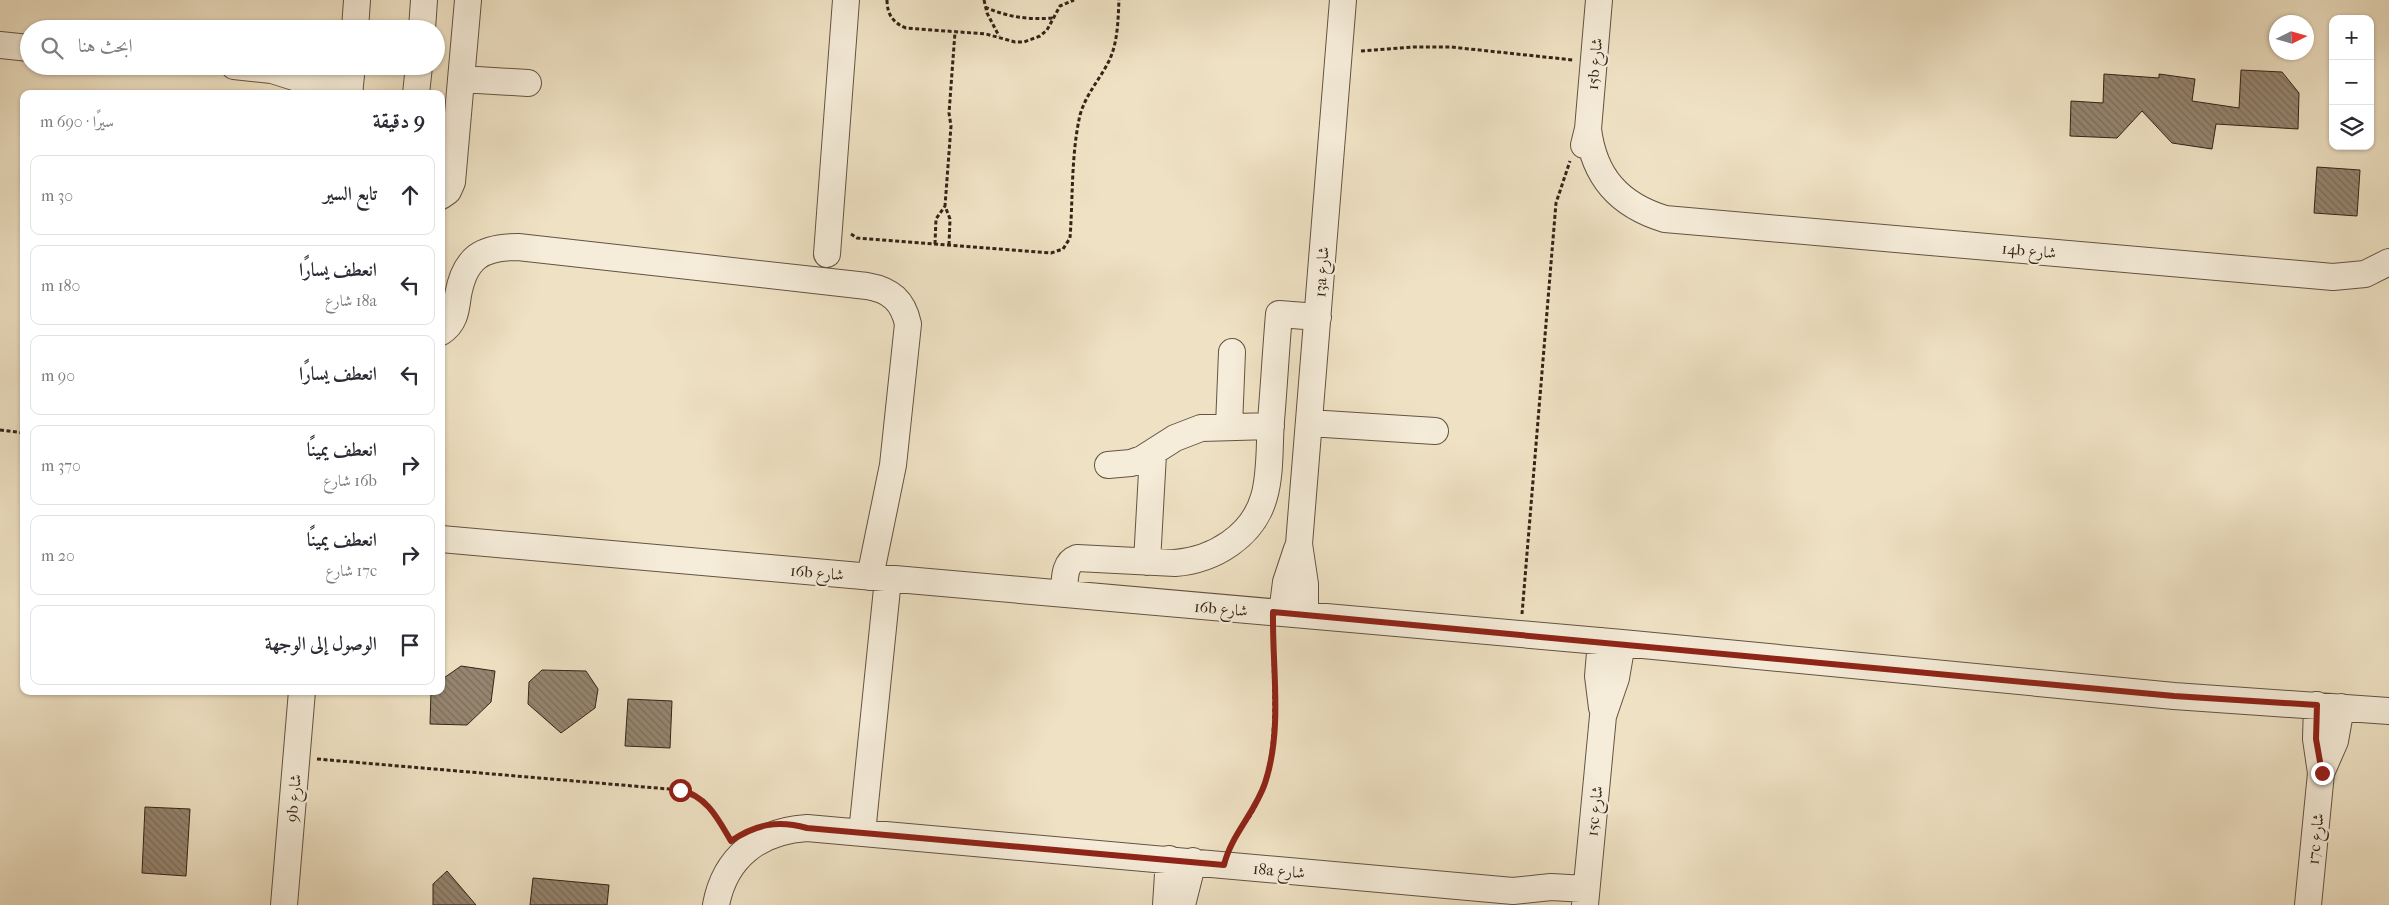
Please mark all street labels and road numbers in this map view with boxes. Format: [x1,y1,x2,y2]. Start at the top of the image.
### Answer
street label: 15b شارع [1583,37,1610,91]
street label: 14b شارع [2001,239,2057,266]
street label: 13a شارع [1310,246,1337,298]
street label: 16b شارع [789,561,845,588]
street label: 16b شارع [1193,597,1249,624]
street label: 9b شارع [282,773,309,823]
street label: 15c شارع [1582,785,1611,838]
street label: 17c شارع [2303,812,2332,866]
street label: 18a شارع [1252,859,1306,886]

